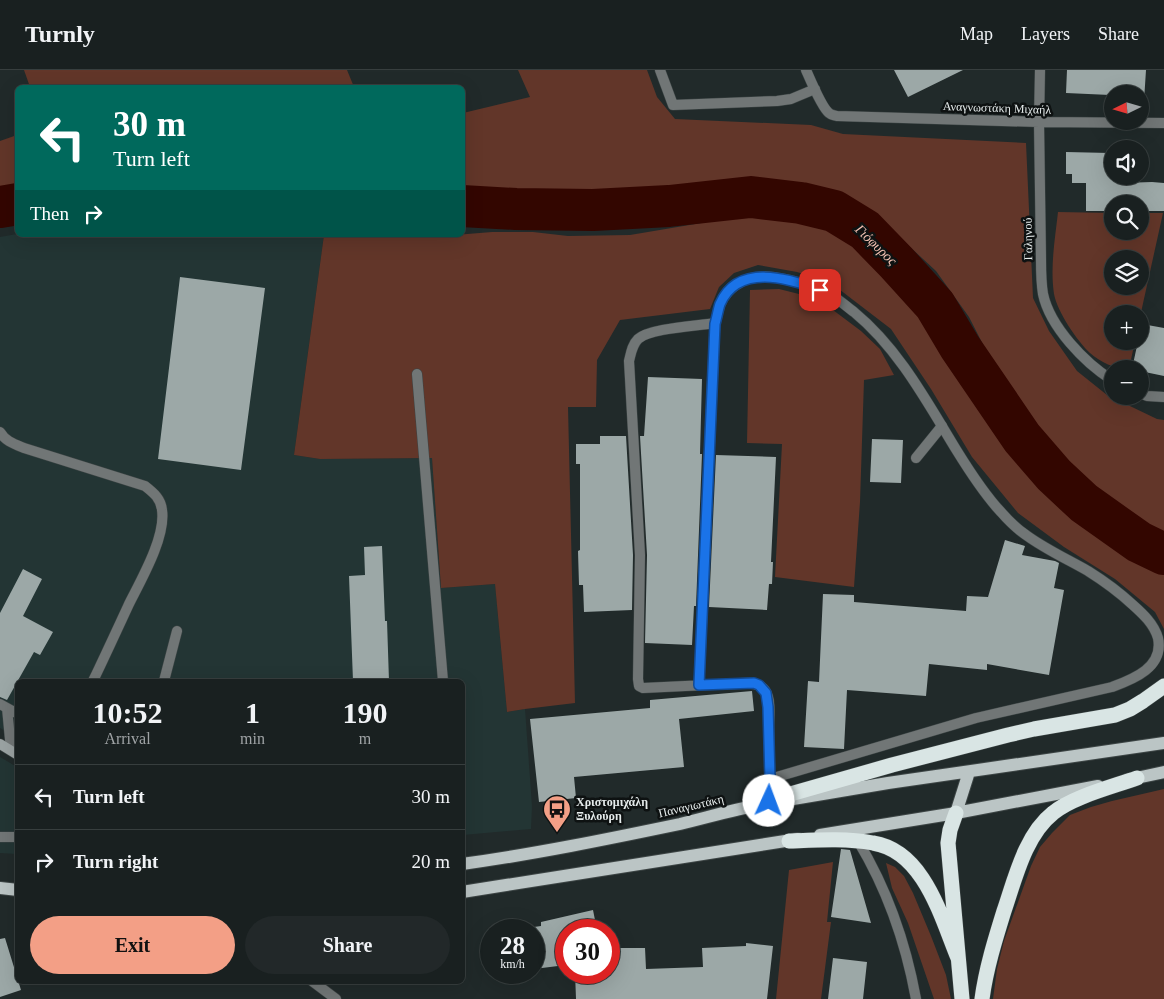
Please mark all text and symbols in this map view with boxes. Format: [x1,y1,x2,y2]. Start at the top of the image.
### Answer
text: Turnly [25,21,95,47]
text: Map [960,24,993,44]
text: Layers [1021,24,1070,44]
text: Share [1098,24,1139,44]
north arrow [1104,85,1149,130]
map controls [1104,85,1149,405]
street label: Αναγνωστάκη Μιχαήλ [943,99,1052,117]
icon: left [30,105,95,170]
text: 30 m [113,105,186,144]
button: sound [1104,140,1149,185]
text: Turn left [113,146,190,171]
button: search [1104,195,1149,240]
icon: right [79,200,107,228]
text: Then [30,203,69,224]
street label: Γαληνού [1021,218,1035,260]
water label: Γιόφυρος [851,221,900,269]
button: layers [1104,250,1149,295]
pin [799,269,841,311]
icon: arrive [806,276,834,304]
button: + [1104,305,1149,350]
button: − [1104,360,1149,405]
text: 10:52 [93,696,163,729]
text: 1 [245,696,260,729]
text: 190 [342,696,387,729]
text: Arrival [104,730,151,747]
text: min [240,730,265,747]
text: m [359,730,371,747]
position arrow [742,774,794,826]
icon: left [30,783,58,811]
text: Turn left [73,786,145,807]
text: 30 m [411,786,450,807]
street label: Παναγιωτάκη [657,792,725,820]
bus stop icon: Χριστομιχάλη Ξυλούρη [542,794,572,833]
place label: Χριστομιχάλη Ξυλούρη [576,795,648,823]
icon: right [30,848,58,876]
text: Turn right [73,851,158,872]
text: 20 m [411,851,450,872]
button: Exit [30,916,235,974]
button: Share [245,916,450,974]
speed limit sign: 30 [555,919,620,984]
text: 28 [500,932,525,959]
text: km/h [500,957,525,971]

